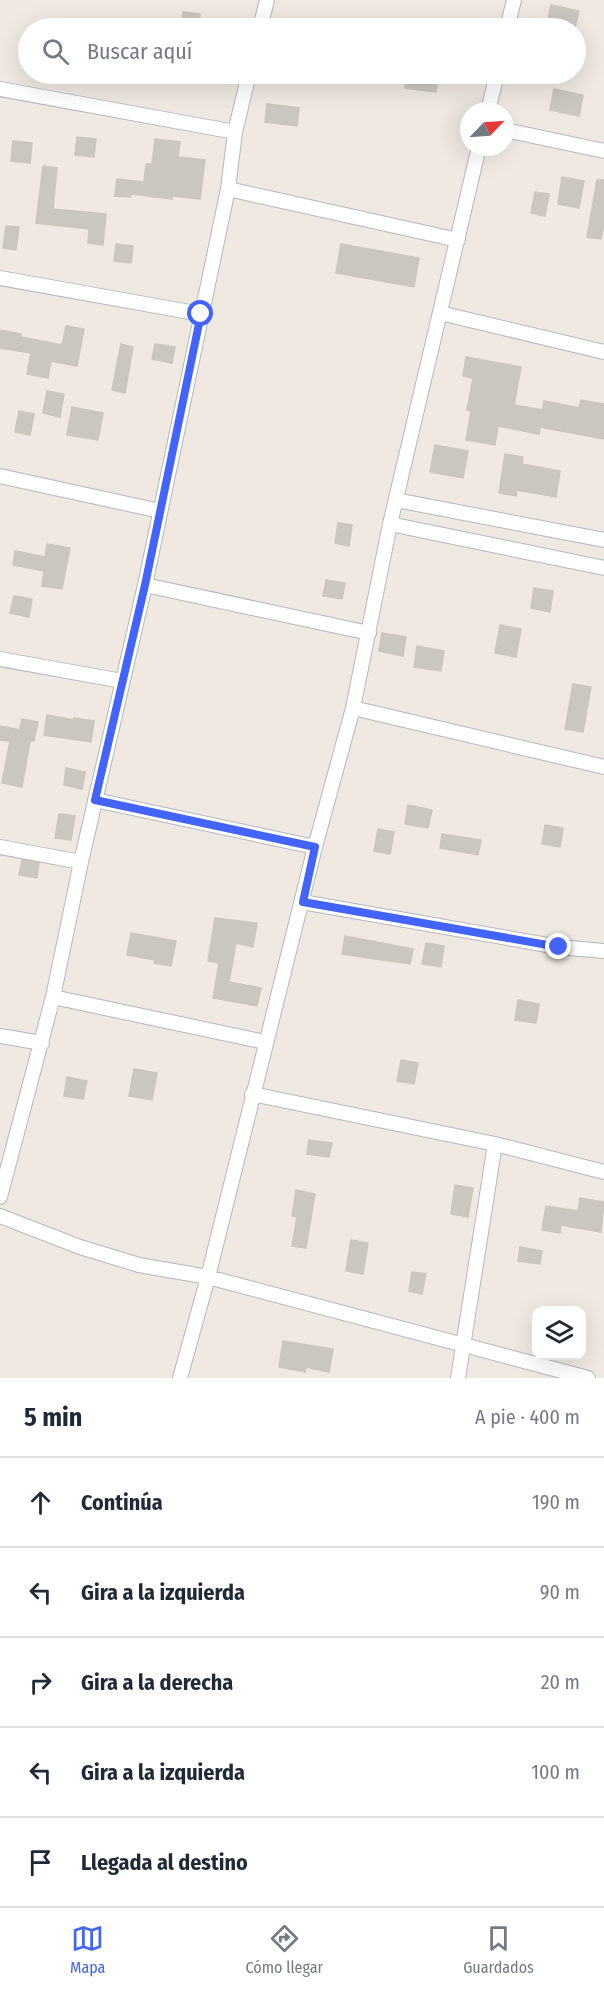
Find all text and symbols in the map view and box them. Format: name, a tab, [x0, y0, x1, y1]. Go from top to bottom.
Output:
search box	[18, 18, 586, 84]
icon: search	[39, 35, 72, 68]
text: Buscar aquí	[87, 38, 192, 65]
north arrow	[460, 102, 514, 156]
route start	[187, 300, 213, 326]
route end	[545, 933, 571, 959]
map controls	[532, 1306, 586, 1360]
button: layers	[532, 1306, 586, 1360]
text: 5 min	[24, 1402, 82, 1433]
text: A pie · 400 m	[475, 1405, 580, 1429]
icon: ahead	[24, 1486, 57, 1519]
text: Continúa	[81, 1489, 163, 1516]
text: 190 m	[532, 1490, 580, 1514]
icon: left	[24, 1576, 57, 1609]
text: Gira a la izquierda	[81, 1579, 245, 1606]
text: 90 m	[540, 1580, 580, 1604]
icon: right	[24, 1666, 57, 1699]
text: Gira a la derecha	[81, 1669, 233, 1696]
text: 20 m	[541, 1670, 580, 1694]
icon: left	[24, 1756, 57, 1789]
text: Gira a la izquierda	[81, 1759, 245, 1786]
text: 100 m	[531, 1760, 580, 1784]
icon: arrive	[24, 1846, 57, 1879]
text: Llegada al destino	[81, 1849, 248, 1876]
tab: Mapa	[70, 1922, 105, 1977]
tab: Cómo llegar	[246, 1922, 323, 1977]
tab: Guardados	[463, 1922, 534, 1977]

